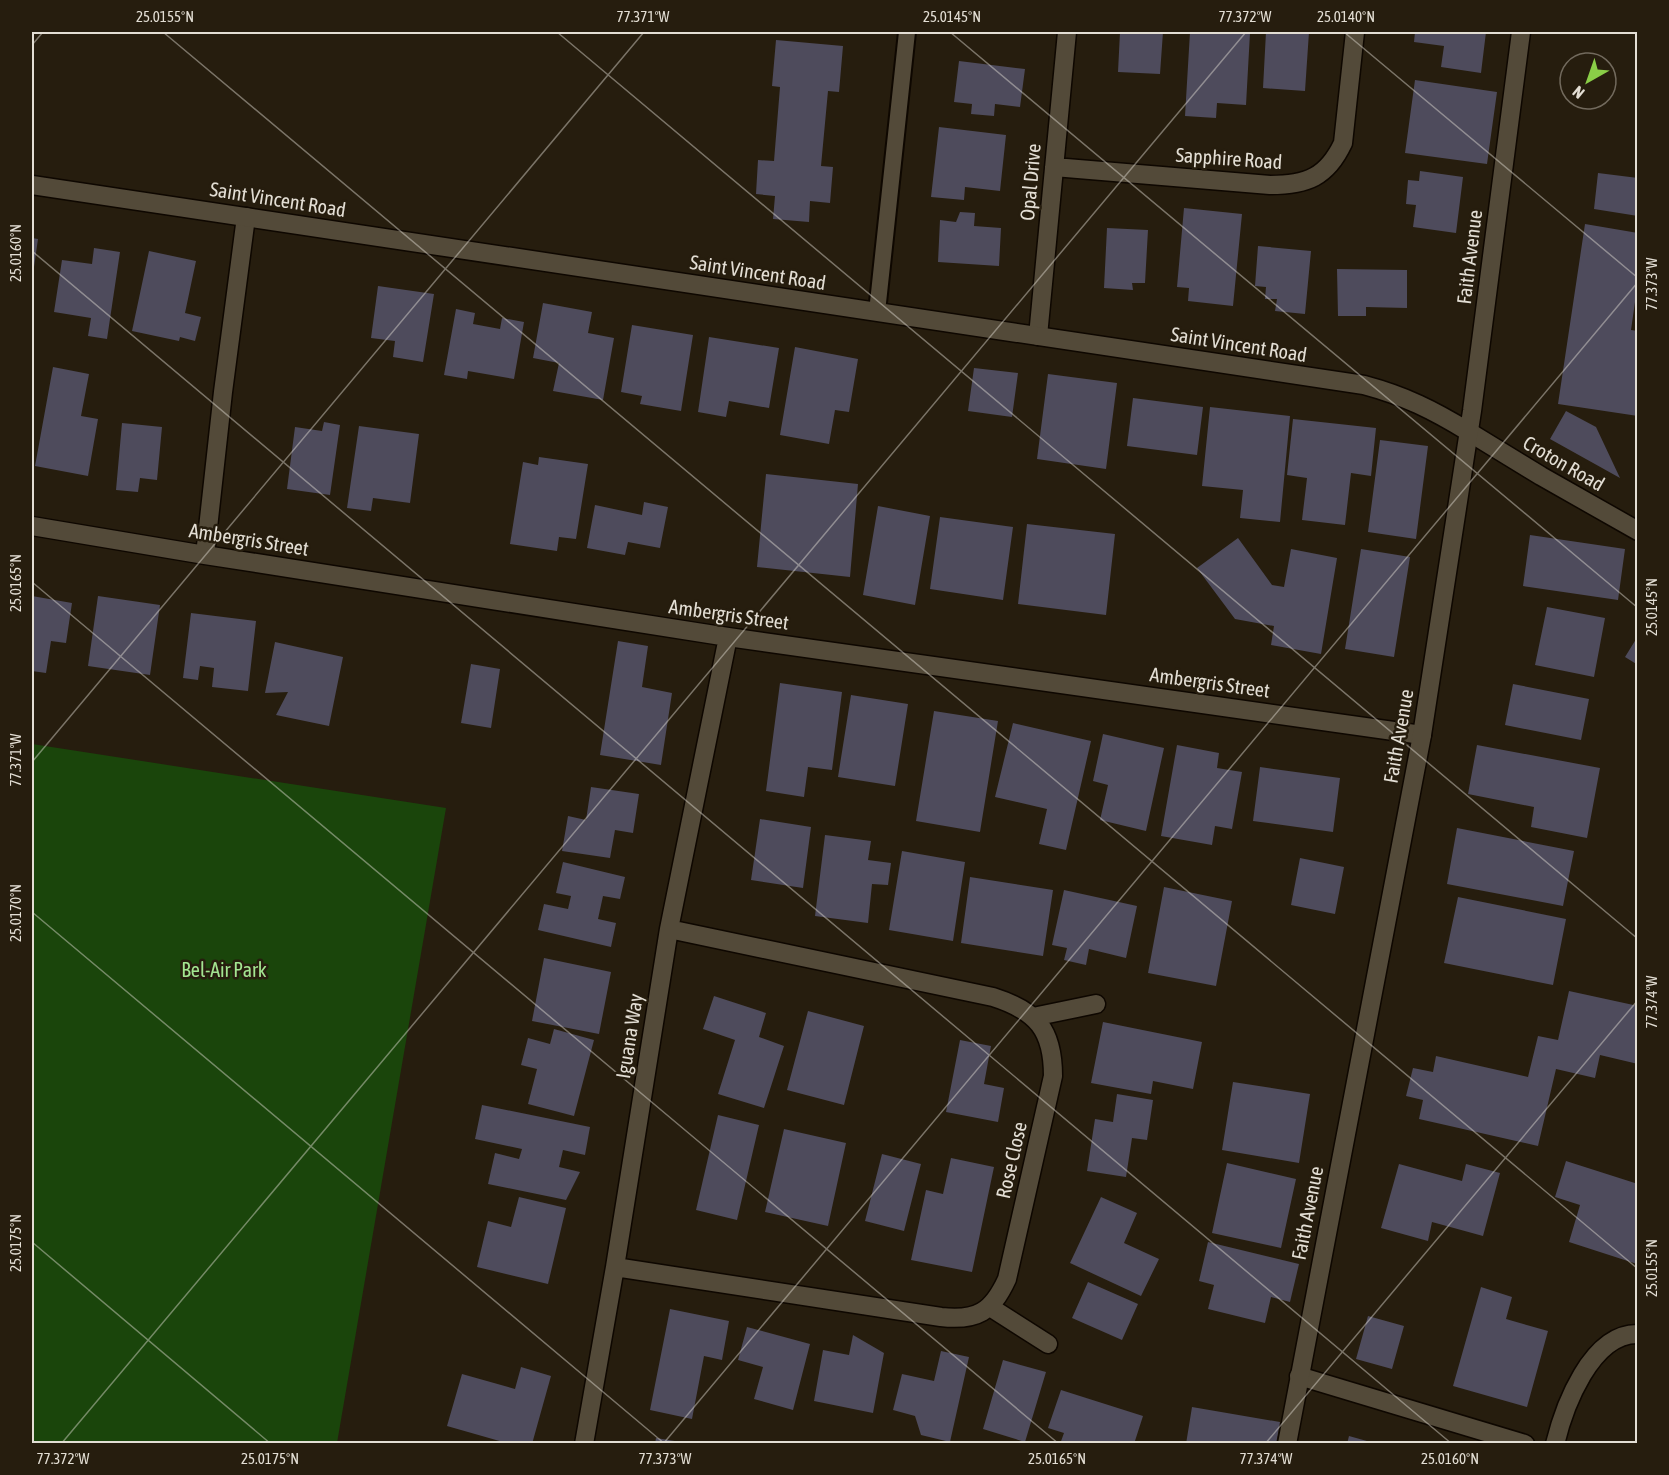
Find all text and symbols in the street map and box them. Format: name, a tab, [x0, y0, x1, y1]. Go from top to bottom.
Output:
text: 25.0155°N	[136, 8, 194, 25]
text: 77.371°W	[617, 8, 670, 25]
text: 25.0145°N	[923, 8, 981, 25]
text: 77.372°W	[1219, 8, 1272, 25]
text: 25.0140°N	[1317, 8, 1375, 25]
north arrow	[1558, 51, 1618, 111]
text: N	[1569, 83, 1588, 102]
street label: Opal Drive	[1015, 142, 1045, 222]
street label: Sapphire Road	[1175, 143, 1283, 173]
street label: Saint Vincent Road	[208, 177, 348, 221]
street label: Faith Avenue	[1452, 208, 1486, 306]
text: 25.0160°N	[7, 224, 24, 282]
street label: Saint Vincent Road	[688, 250, 828, 294]
text: 77.373°W	[1643, 257, 1660, 310]
street label: Saint Vincent Road	[1169, 322, 1309, 366]
street label: Croton Road	[1519, 431, 1609, 495]
street label: Ambergris Street	[188, 518, 311, 560]
text: 25.0165°N	[7, 554, 24, 612]
text: 25.0145°N	[1643, 578, 1660, 636]
street label: Ambergris Street	[668, 594, 791, 634]
street label: Ambergris Street	[1149, 662, 1272, 702]
street label: Faith Avenue	[1378, 687, 1418, 785]
text: 77.371°W	[7, 733, 24, 786]
text: 25.0170°N	[7, 884, 24, 942]
park label: Bel-Air Park	[181, 958, 267, 981]
text: 77.374°W	[1643, 975, 1660, 1028]
street label: Iguana Way	[611, 992, 647, 1080]
street label: Rose Close	[991, 1119, 1031, 1201]
street label: Faith Avenue	[1287, 1164, 1327, 1262]
text: 25.0175°N	[7, 1214, 24, 1272]
text: 25.0155°N	[1643, 1239, 1660, 1297]
text: 77.372°W	[37, 1450, 90, 1467]
text: 25.0175°N	[241, 1450, 299, 1467]
text: 77.373°W	[639, 1450, 692, 1467]
text: 25.0165°N	[1028, 1450, 1086, 1467]
text: 77.374°W	[1240, 1450, 1293, 1467]
text: 25.0160°N	[1421, 1450, 1479, 1467]

